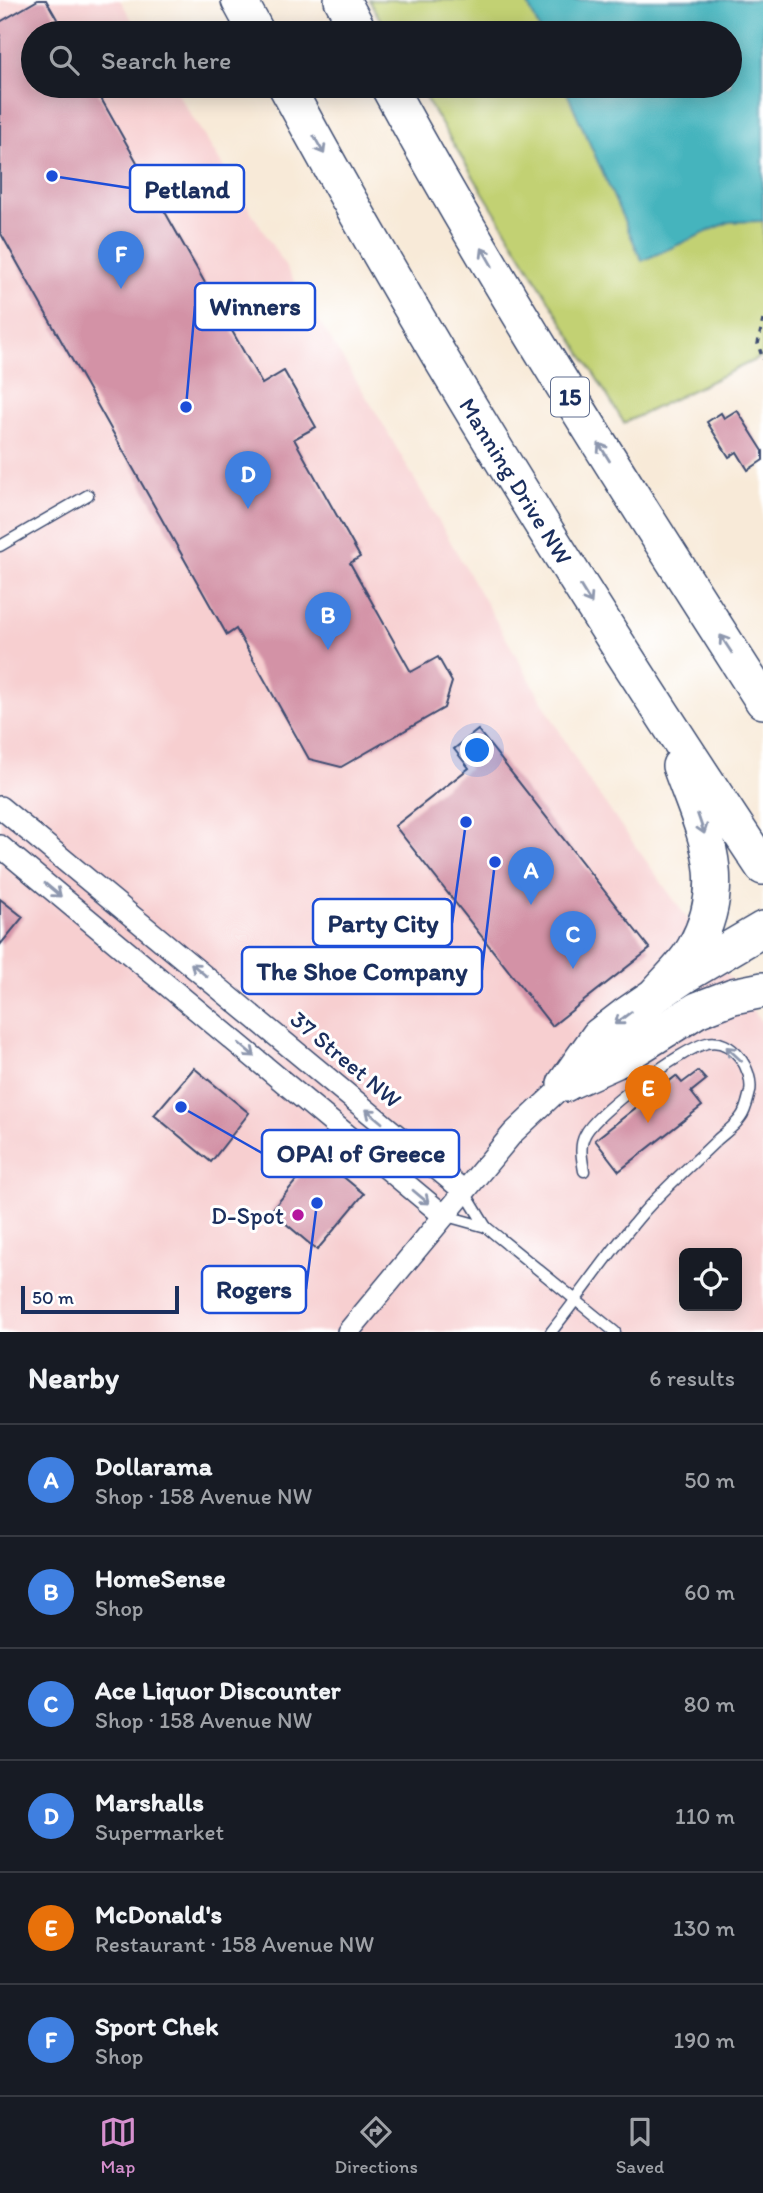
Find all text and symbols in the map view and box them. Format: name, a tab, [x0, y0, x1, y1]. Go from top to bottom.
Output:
search box	[21, 21, 742, 98]
icon: search	[45, 41, 83, 79]
text: Search here	[101, 44, 231, 76]
one-way arrow	[312, 135, 326, 155]
callout: Petland	[130, 165, 244, 212]
text: Petland	[144, 173, 230, 205]
pin: F	[98, 231, 144, 289]
one-way arrow	[480, 247, 494, 267]
callout: Winners	[195, 283, 315, 330]
text: Winners	[209, 290, 301, 322]
road number: 15	[551, 378, 589, 416]
street label: Manning Drive NW	[453, 392, 579, 570]
one-way arrow	[596, 443, 611, 462]
pin: D	[225, 451, 271, 509]
one-way arrow	[580, 585, 594, 605]
pin: B	[305, 592, 351, 650]
one-way arrow	[719, 634, 733, 654]
your location	[460, 733, 494, 767]
one-way arrow	[695, 813, 708, 835]
pin: A	[508, 847, 554, 905]
one-way arrow	[43, 882, 61, 897]
callout: Party City	[313, 899, 452, 946]
text: Party City	[327, 907, 439, 939]
pin: C	[550, 911, 596, 969]
callout: The Shoe Company	[242, 947, 482, 994]
text: The Shoe Company	[256, 955, 468, 987]
one-way arrow	[190, 962, 208, 978]
street label: 37 Street NW	[285, 1004, 407, 1114]
one-way arrow	[614, 1010, 632, 1025]
one-way arrow	[237, 1043, 255, 1058]
one-way arrow	[725, 1046, 743, 1062]
pin: E	[625, 1065, 671, 1123]
one-way arrow	[365, 1108, 383, 1123]
callout: OPA! of Greece	[262, 1130, 459, 1177]
text: OPA! of Greece	[277, 1137, 445, 1169]
one-way arrow	[412, 1188, 430, 1204]
place label: D-Spot	[211, 1201, 284, 1230]
marker: D-Spot	[290, 1207, 306, 1223]
map controls	[679, 1248, 742, 1311]
button: locate	[679, 1248, 742, 1311]
callout: Rogers	[202, 1266, 306, 1313]
text: Rogers	[216, 1273, 292, 1305]
scale bar	[21, 1283, 178, 1315]
text: 50 m	[32, 1286, 74, 1309]
text: Nearby	[28, 1359, 119, 1396]
text: 6 results	[649, 1364, 735, 1392]
text: Dollarama	[95, 1450, 212, 1482]
text: A	[44, 1466, 58, 1494]
text: 50 m	[684, 1466, 735, 1494]
text: Shop · 158 Avenue NW	[95, 1482, 312, 1510]
text: HomeSense	[95, 1562, 226, 1594]
text: B	[44, 1578, 58, 1606]
text: 60 m	[684, 1578, 735, 1606]
text: Shop	[95, 1594, 143, 1622]
text: Ace Liquor Discounter	[95, 1674, 341, 1706]
text: C	[44, 1690, 58, 1718]
text: 80 m	[684, 1690, 735, 1718]
text: Shop · 158 Avenue NW	[95, 1706, 312, 1734]
text: Marshalls	[95, 1786, 204, 1818]
text: D	[43, 1802, 59, 1830]
text: 110 m	[675, 1802, 735, 1830]
text: Supermarket	[95, 1818, 224, 1846]
text: McDonald's	[95, 1898, 222, 1930]
text: E	[45, 1914, 57, 1942]
text: 130 m	[673, 1914, 735, 1942]
text: Restaurant · 158 Avenue NW	[95, 1930, 374, 1958]
text: Sport Chek	[95, 2010, 218, 2042]
text: F	[45, 2026, 57, 2054]
text: 190 m	[674, 2026, 735, 2054]
text: Shop	[95, 2042, 143, 2070]
tab: Map	[99, 2113, 137, 2178]
tab: Directions	[334, 2113, 418, 2178]
tab: Saved	[616, 2113, 664, 2178]

